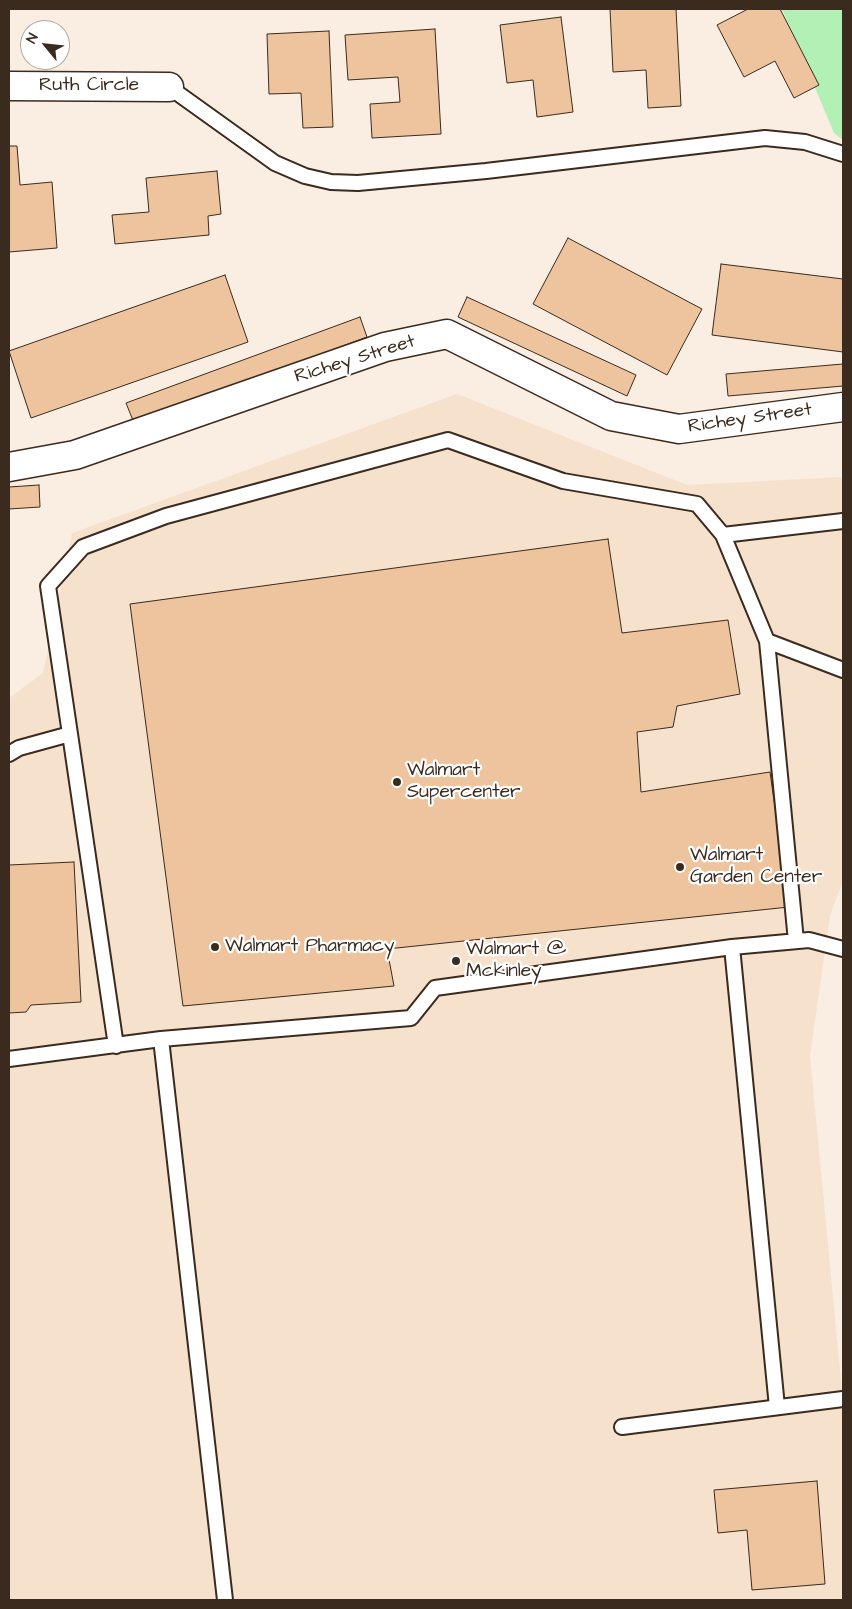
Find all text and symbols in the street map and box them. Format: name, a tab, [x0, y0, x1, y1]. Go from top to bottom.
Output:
north arrow	[20, 20, 70, 70]
text: N	[22, 30, 44, 47]
street label: Ruth Circle	[39, 75, 139, 97]
street label: Richey Street	[292, 331, 418, 389]
street label: Richey Street	[687, 399, 813, 439]
place label: Walmart Supercenter	[407, 760, 520, 804]
marker: Walmart Supercenter	[391, 776, 403, 788]
place label: Walmart Garden Center	[690, 845, 822, 889]
marker: Walmart Garden Center	[674, 861, 686, 873]
place label: Walmart Pharmacy	[225, 936, 394, 958]
place label: Walmart @ Mckinley	[466, 939, 567, 983]
marker: Walmart Pharmacy	[209, 941, 221, 953]
marker: Walmart @ Mckinley	[450, 955, 462, 967]

